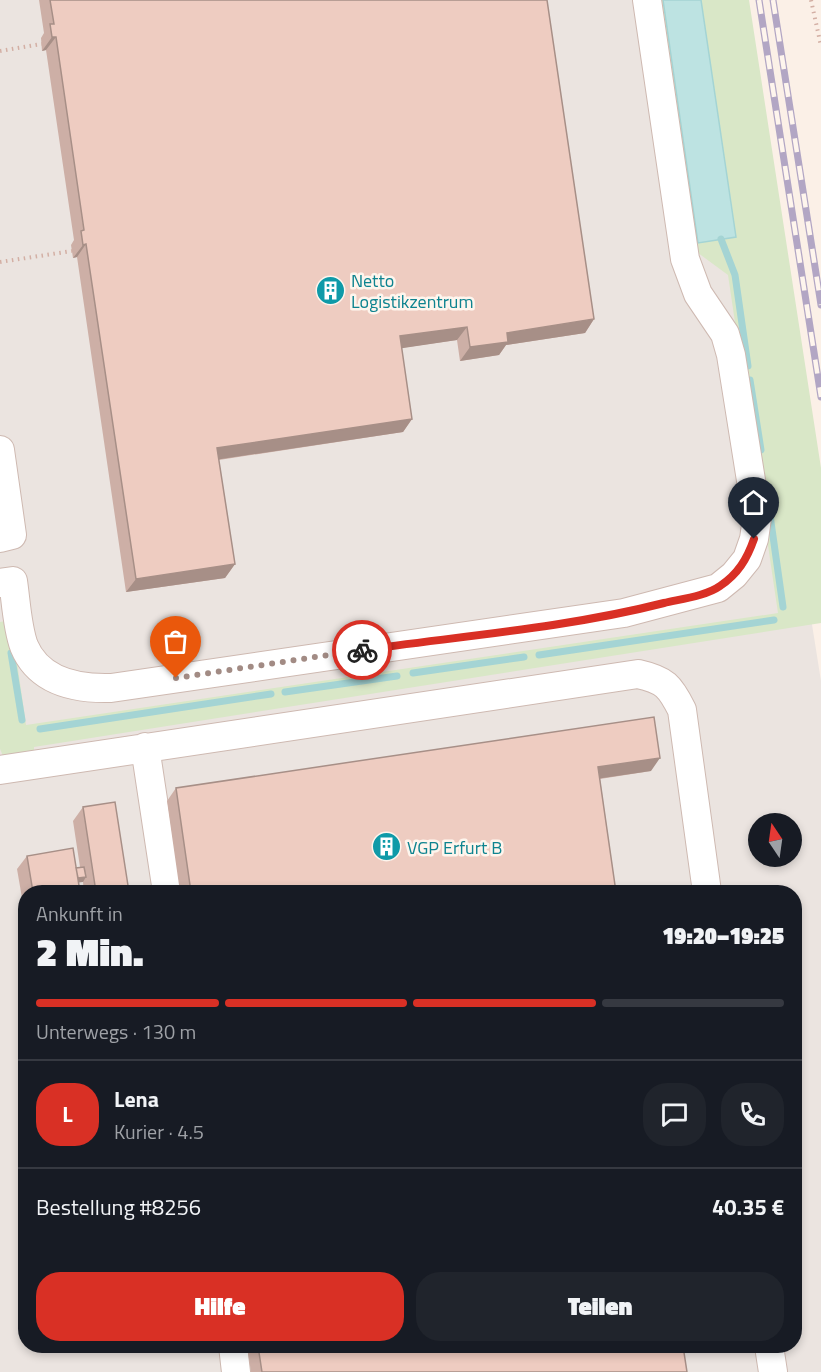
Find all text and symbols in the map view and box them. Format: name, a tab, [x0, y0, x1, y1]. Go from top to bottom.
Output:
place label: Netto Logistikzentrum	[351, 267, 473, 315]
building icon: Netto Logistikzentrum	[314, 274, 346, 306]
pin	[728, 477, 779, 539]
icon: home	[737, 486, 770, 519]
pin	[150, 616, 201, 678]
courier	[332, 620, 392, 680]
icon: bag	[159, 625, 192, 658]
icon: bike	[346, 634, 379, 667]
north arrow	[748, 813, 802, 867]
map controls	[748, 813, 802, 867]
building icon: VGP Erfurt B	[370, 831, 402, 863]
place label: VGP Erfurt B	[407, 834, 502, 861]
text: Ankunft in	[36, 898, 123, 929]
text: 19:20–19:25	[662, 919, 784, 953]
text: 2 Min.	[36, 922, 144, 981]
text: Unterwegs · 130 m	[36, 1016, 196, 1047]
text: Lena	[114, 1082, 159, 1116]
button: chat	[643, 1083, 706, 1146]
button: phone	[721, 1083, 784, 1146]
text: L	[62, 1097, 73, 1131]
text: Kurier · 4.5	[114, 1116, 204, 1147]
text: Bestellung #8256	[36, 1190, 201, 1224]
text: 40.35 €	[712, 1190, 784, 1224]
button: Hilfe	[36, 1272, 404, 1341]
button: Teilen	[416, 1272, 784, 1341]

